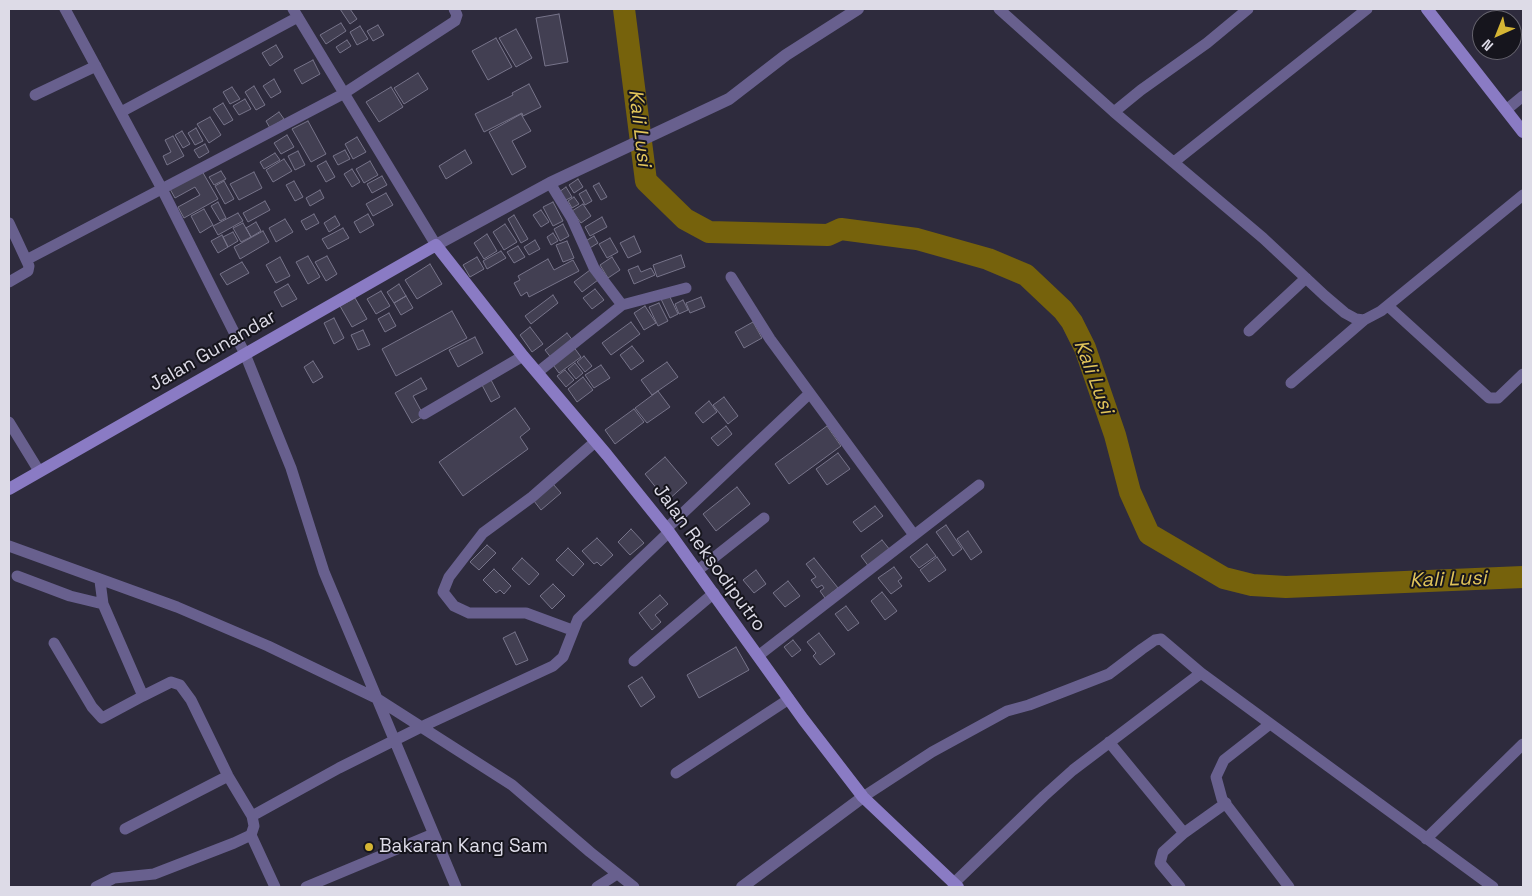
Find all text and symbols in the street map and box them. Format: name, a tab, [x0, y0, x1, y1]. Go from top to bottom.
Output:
north arrow	[1472, 10, 1522, 60]
text: N	[1478, 35, 1497, 55]
water label: Kali Lusi	[622, 88, 656, 168]
street label: Jalan Gunandar	[146, 305, 280, 397]
water label: Kali Lusi	[1068, 337, 1118, 417]
street label: Jalan Reksodiputro	[648, 480, 770, 636]
water label: Kali Lusi	[1409, 567, 1487, 593]
place label: Bakaran Kang Sam	[379, 836, 548, 858]
marker: Bakaran Kang Sam	[363, 841, 375, 853]

